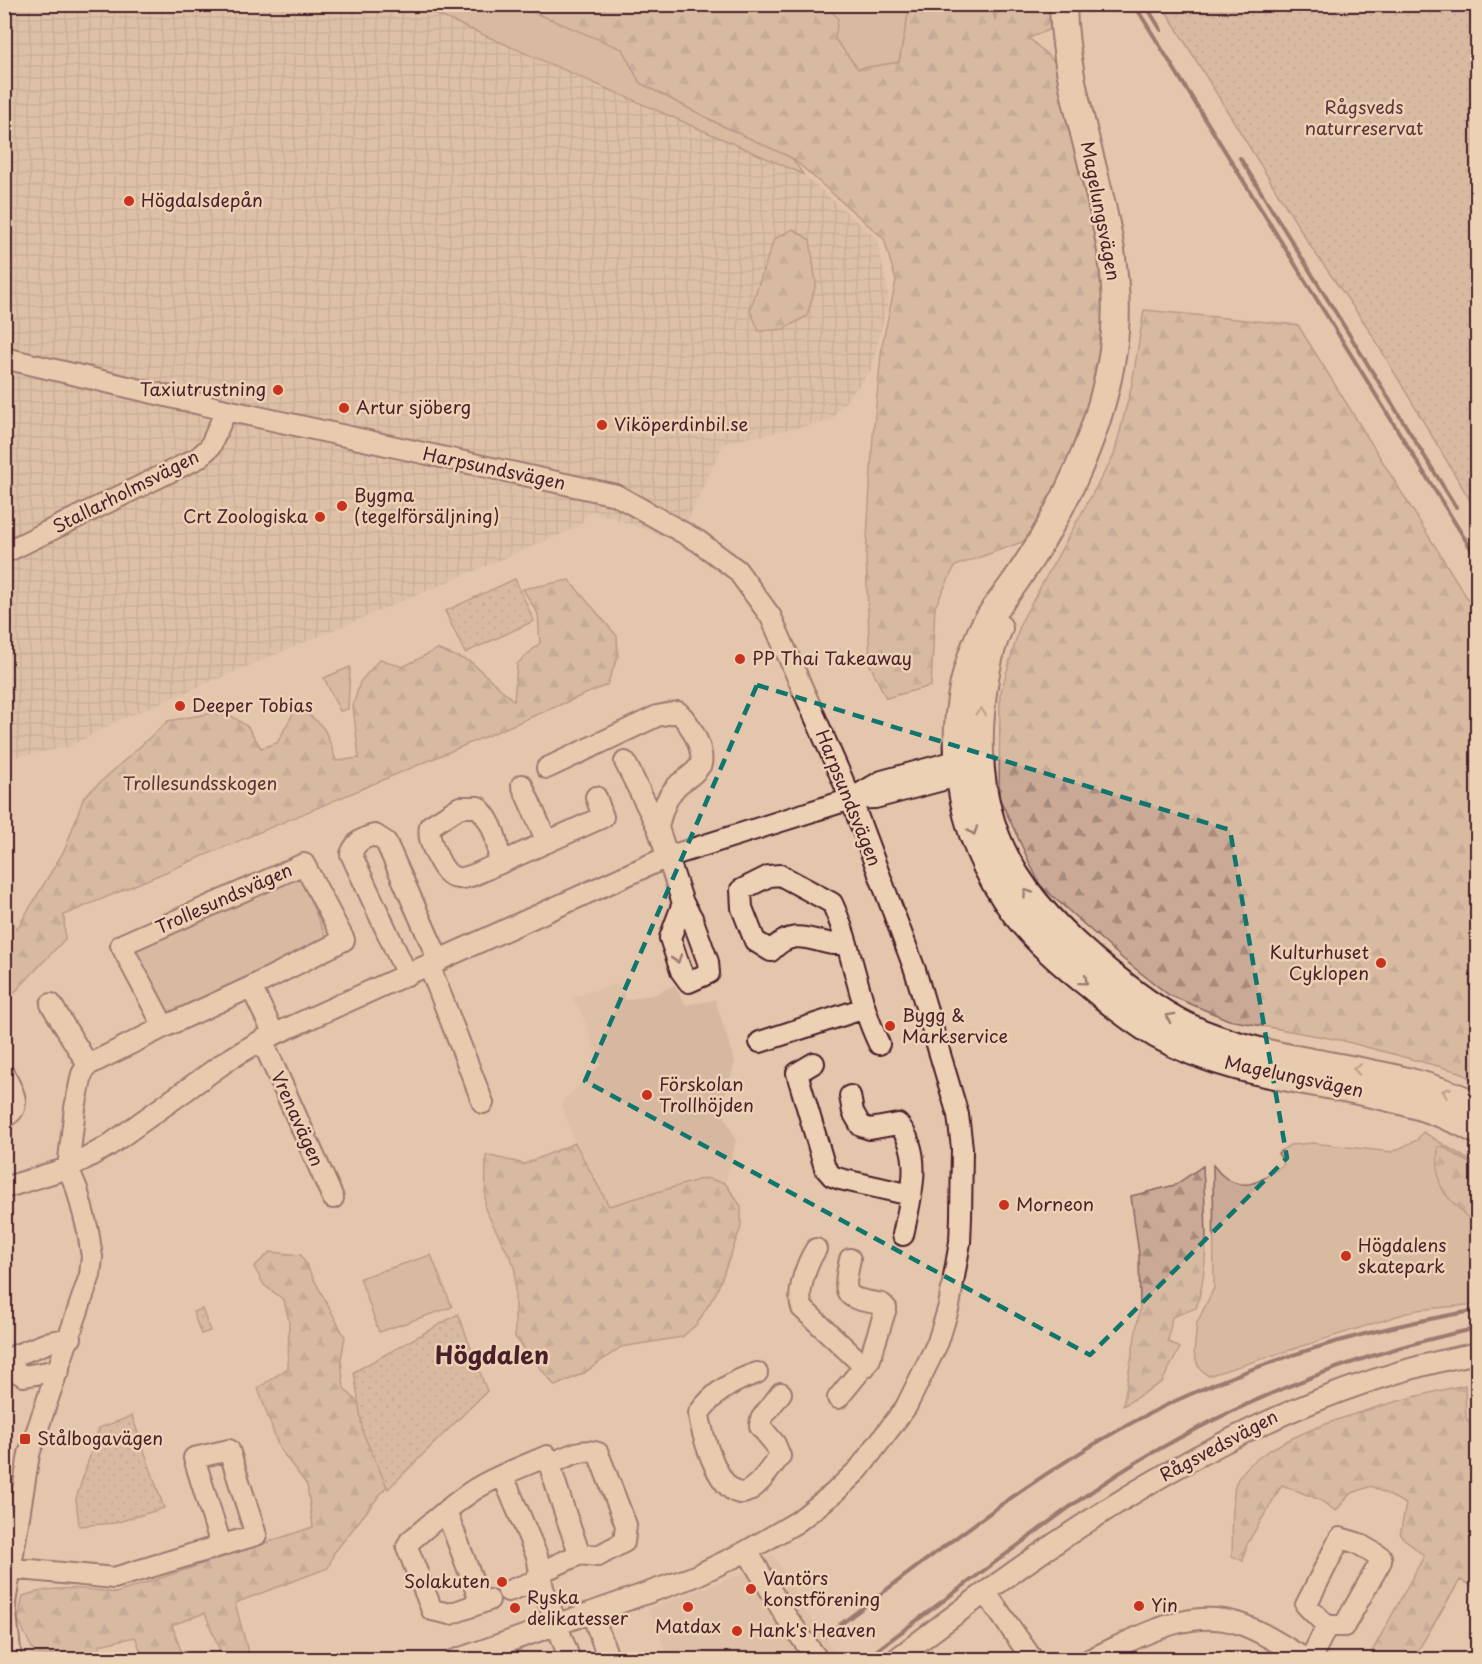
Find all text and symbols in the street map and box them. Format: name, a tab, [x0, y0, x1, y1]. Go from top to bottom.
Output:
park label: Rågsveds naturreservat	[1305, 93, 1423, 141]
street label: Magelungsvägen	[1075, 139, 1128, 283]
place label: Högdalsdepån	[141, 186, 263, 213]
marker: Högdalsdepån	[122, 194, 136, 208]
place label: Taxiutrustning	[140, 375, 266, 402]
marker: Taxiutrustning	[271, 383, 285, 397]
place label: Artur sjöberg	[356, 393, 471, 420]
marker: Artur sjöberg	[337, 401, 351, 415]
place label: Viköperdinbil.se	[614, 410, 749, 437]
marker: Viköperdinbil.se	[595, 418, 609, 432]
street label: Harpsundsvägen	[420, 439, 568, 496]
street label: Stallarholmsvägen	[48, 442, 203, 539]
place label: Bygma (tegelförsäljning)	[354, 481, 500, 529]
marker: Bygma (tegelförsäljning)	[335, 499, 349, 513]
place label: Crt Zoologiska	[183, 502, 309, 529]
marker: Crt Zoologiska	[313, 510, 327, 524]
place label: PP Thai Takeaway	[752, 644, 912, 671]
marker: PP Thai Takeaway	[733, 652, 747, 666]
place label: Deeper Tobias	[192, 691, 313, 718]
marker: Deeper Tobias	[173, 699, 187, 713]
one-way arrow	[974, 708, 987, 717]
street label: Harpsundsvägen	[810, 725, 889, 870]
park label: Trollesundsskogen	[123, 769, 277, 796]
one-way arrow	[965, 825, 978, 836]
street label: Trollesundsvägen	[151, 855, 296, 940]
one-way arrow	[1023, 888, 1034, 899]
place label: Kulturhuset Cyklopen	[1269, 938, 1369, 986]
one-way arrow	[669, 953, 682, 963]
marker: Kulturhuset Cyklopen	[1374, 956, 1388, 970]
one-way arrow	[1077, 974, 1088, 985]
place label: Bygg & Markservice	[902, 1001, 1008, 1049]
one-way arrow	[1166, 1013, 1176, 1024]
marker: Bygg & Markservice	[883, 1019, 897, 1033]
street label: Magelungsvägen	[1222, 1048, 1366, 1103]
one-way arrow	[1352, 1063, 1362, 1076]
street label: Vrenavägen	[265, 1066, 331, 1170]
place label: Förskolan Trollhöjden	[659, 1070, 754, 1118]
marker: Förskolan Trollhöjden	[640, 1088, 654, 1102]
one-way arrow	[1442, 1088, 1453, 1100]
place label: Morneon	[1016, 1190, 1094, 1217]
marker: Morneon	[997, 1198, 1011, 1212]
place label: Högdalens skatepark	[1358, 1231, 1446, 1279]
marker: Högdalens skatepark	[1339, 1249, 1353, 1263]
district label: Högdalen	[435, 1336, 549, 1372]
street label: Rågsvedsvägen	[1154, 1402, 1282, 1487]
place label: Stålbogavägen	[37, 1424, 163, 1451]
marker: Stålbogavägen	[18, 1432, 32, 1446]
place label: Vantörs konstförening	[763, 1564, 880, 1612]
place label: Solakuten	[404, 1567, 490, 1594]
marker: Solakuten	[495, 1575, 509, 1589]
marker: Vantörs konstförening	[744, 1582, 758, 1596]
place label: Ryska delikatesser	[527, 1583, 629, 1631]
place label: Yin	[1151, 1591, 1178, 1618]
marker: Yin	[1132, 1599, 1146, 1613]
marker: Matdax	[681, 1600, 695, 1614]
marker: Ryska delikatesser	[508, 1601, 522, 1615]
place label: Matdax	[655, 1612, 721, 1639]
place label: Hank's Heaven	[749, 1616, 876, 1643]
marker: Hank's Heaven	[730, 1624, 744, 1638]

